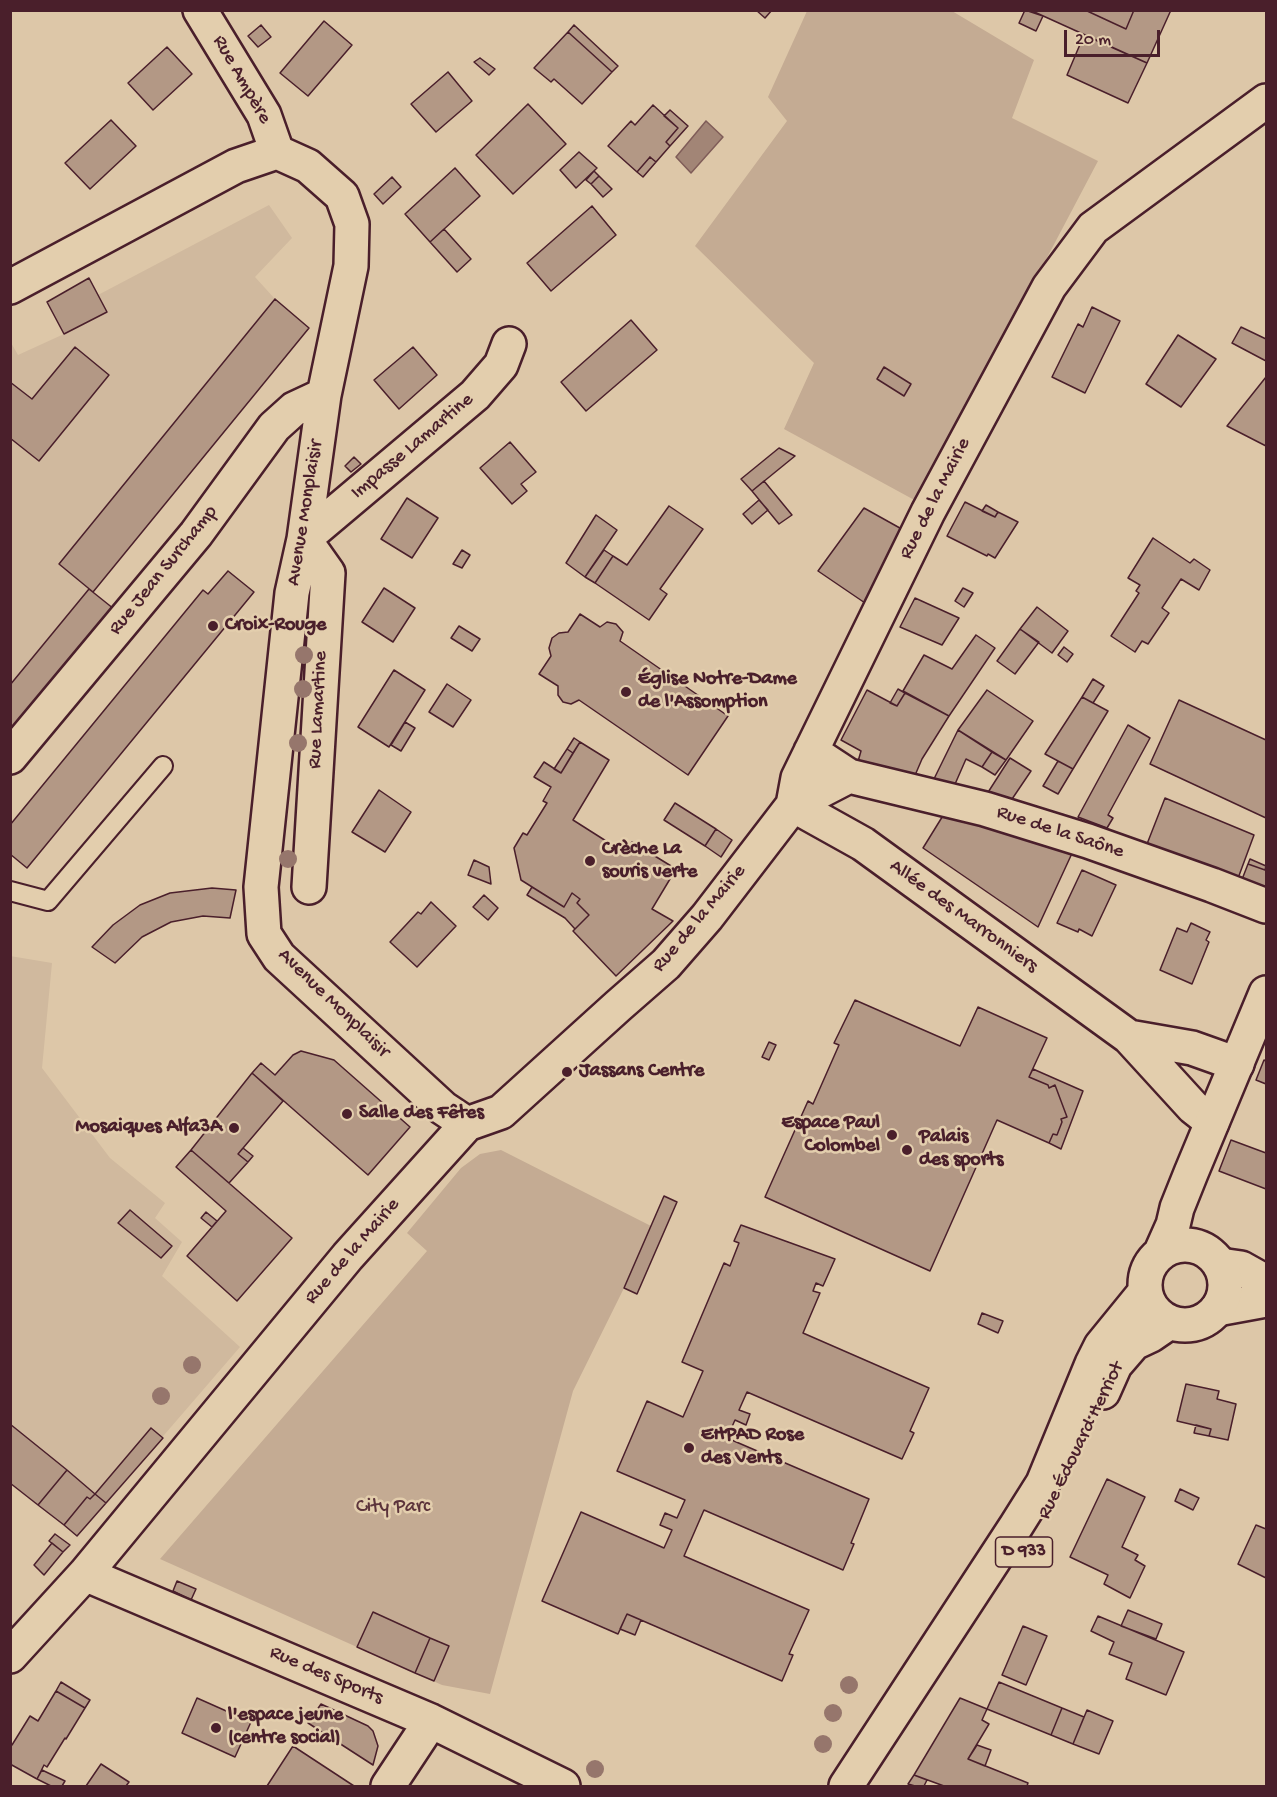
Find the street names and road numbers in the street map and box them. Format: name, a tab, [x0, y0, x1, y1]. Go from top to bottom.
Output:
street label: Rue Ampère	[206, 31, 276, 129]
street label: Impasse Lamartine	[347, 389, 479, 505]
street label: Rue de la Mairie	[895, 434, 977, 564]
street label: Avenue Monplaisir	[283, 438, 329, 588]
street label: Rue Jean Surchamp	[104, 501, 224, 641]
street label: Rue Lamartine	[304, 650, 334, 770]
street label: Rue de la Saône	[993, 801, 1127, 865]
street label: Allée des Marronniers	[884, 855, 1042, 979]
street label: Rue de la Mairie	[648, 860, 752, 978]
street label: Avenue Monplaisir	[272, 944, 394, 1064]
street label: Rue de la Mairie	[300, 1194, 406, 1310]
street label: Rue Édouard Herriot	[1033, 1358, 1131, 1524]
road number: D 933	[996, 1537, 1052, 1567]
street label: Rue des Sports	[266, 1641, 386, 1711]

